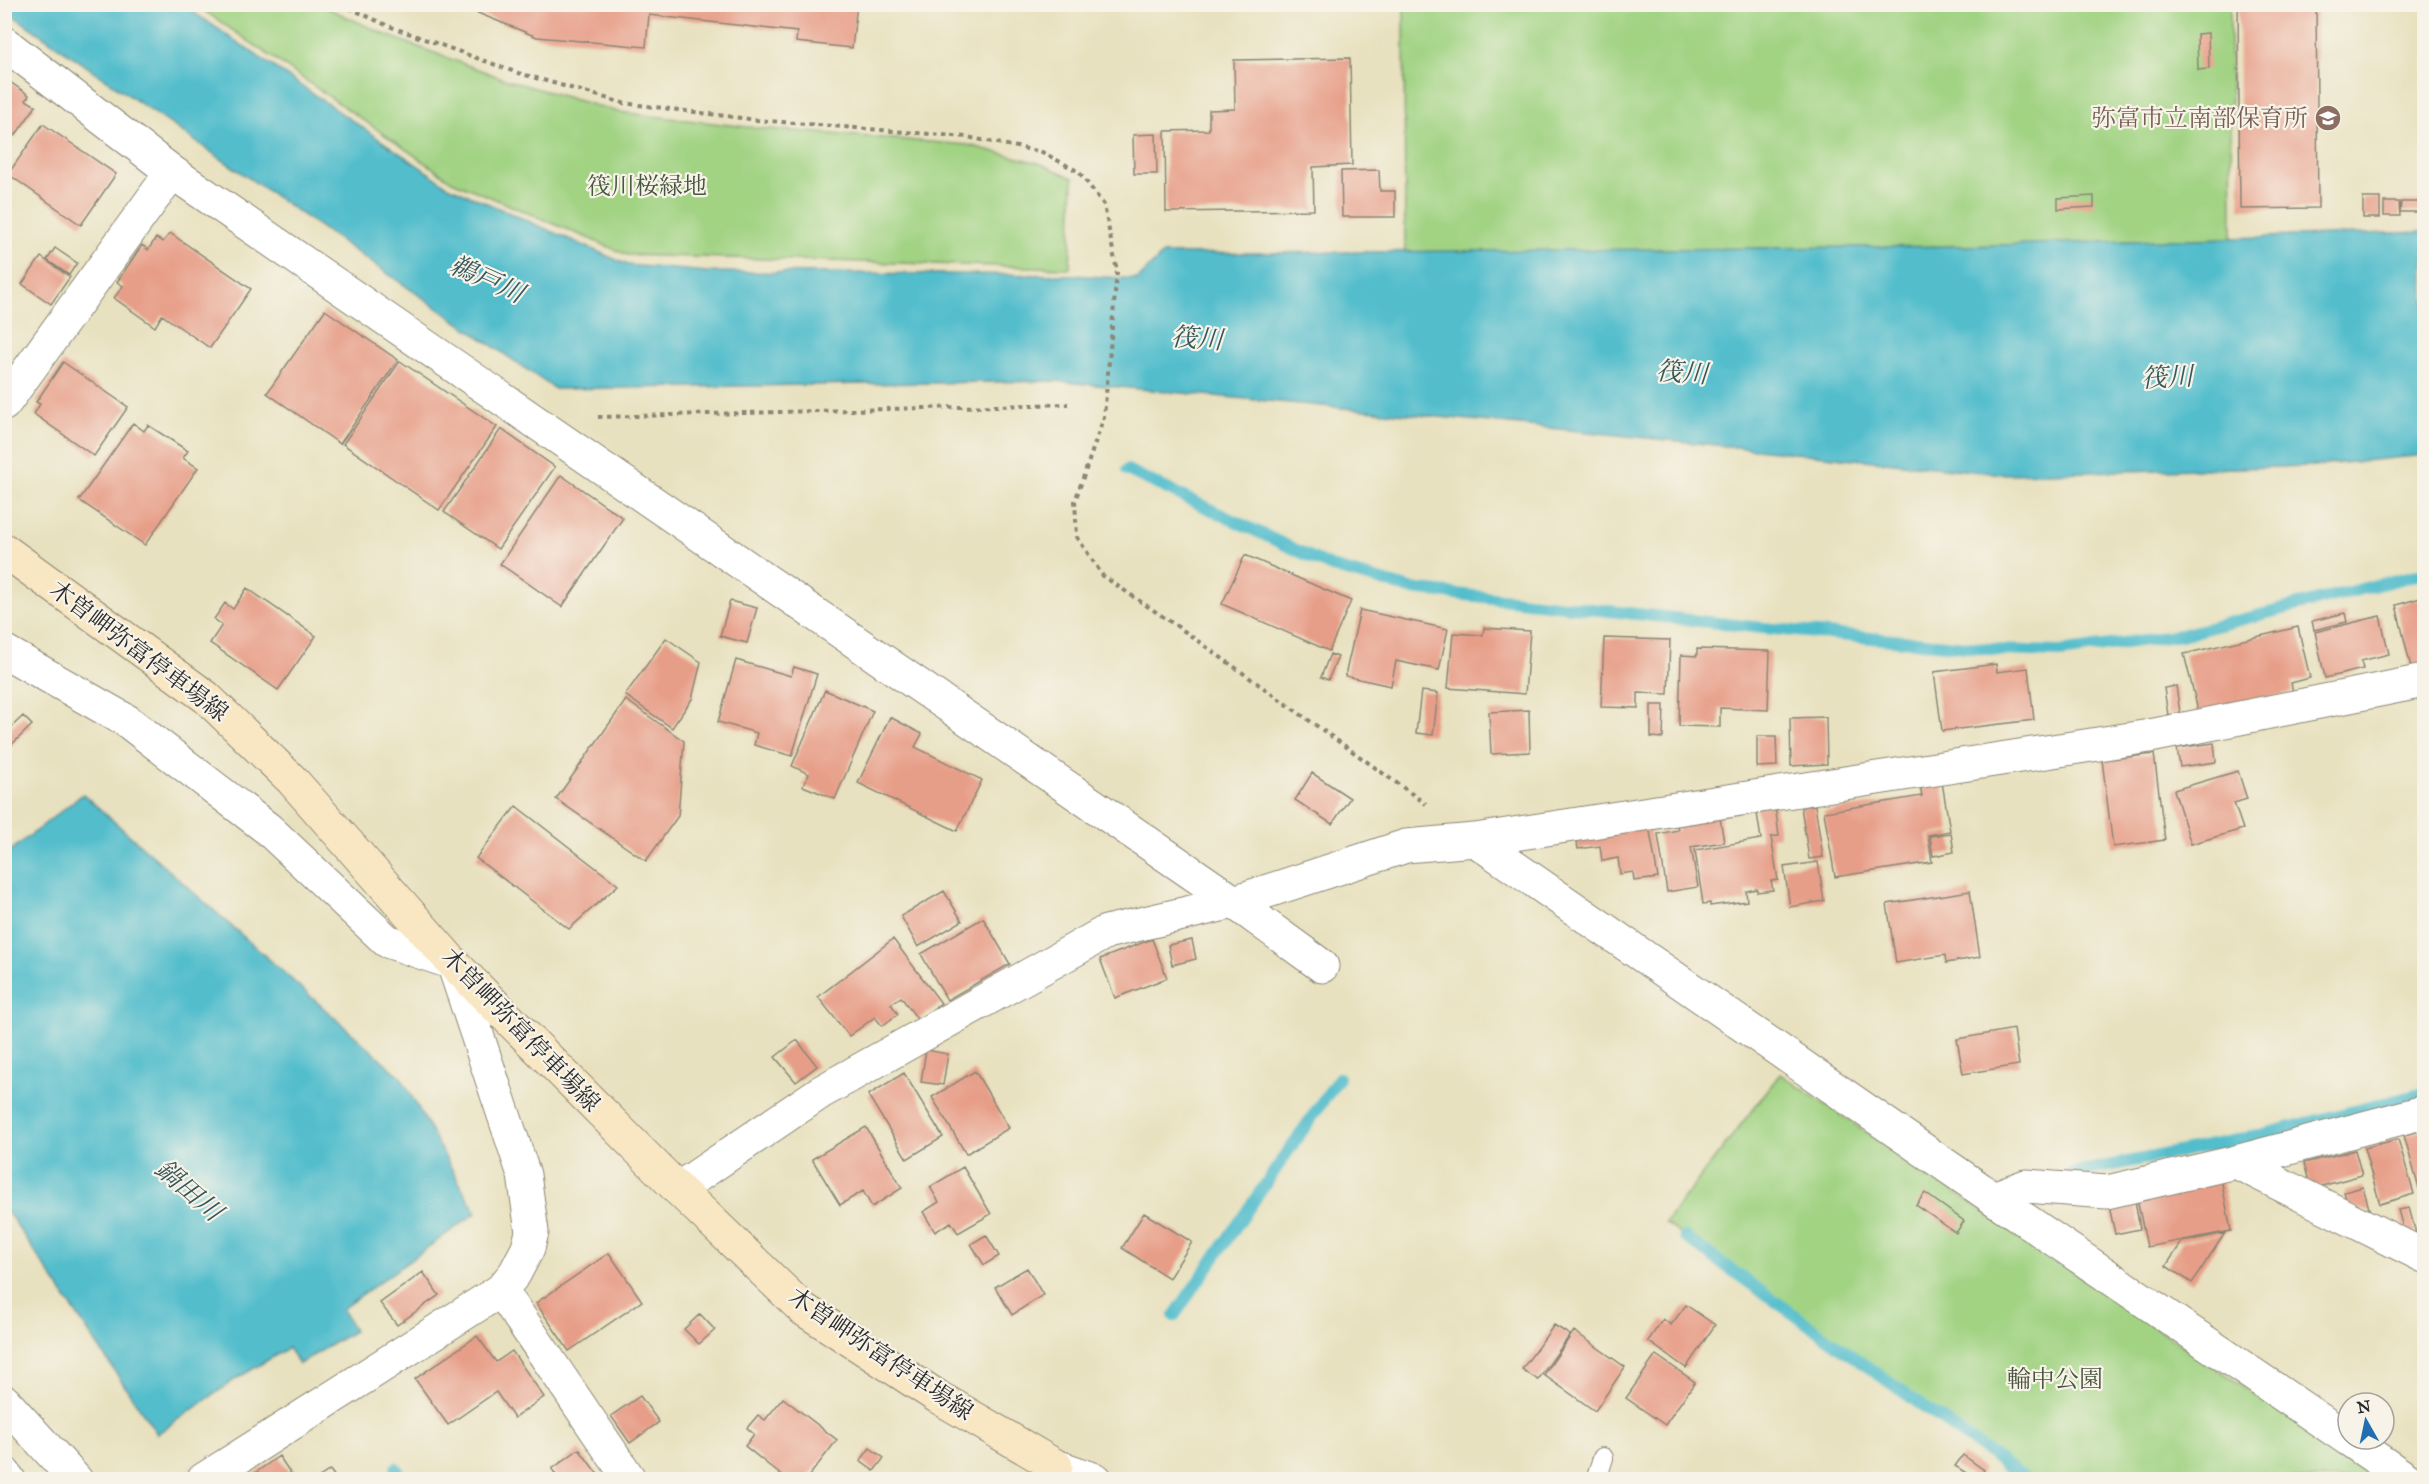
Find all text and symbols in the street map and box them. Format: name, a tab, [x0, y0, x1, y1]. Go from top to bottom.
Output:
place label: 弥富市立南部保育所	[2092, 103, 2308, 133]
school or university icon: 弥富市立南部保育所	[2313, 103, 2343, 133]
park label: 筏川桜緑地	[587, 171, 707, 201]
water label: 鵜戸川	[445, 249, 532, 311]
water label: 筏川	[1170, 320, 1227, 356]
water label: 筏川	[1655, 354, 1712, 390]
water label: 筏川	[2140, 360, 2197, 394]
street label: 木曽岬弥富停車場線	[44, 574, 234, 728]
street label: 木曽岬弥富停車場線	[435, 942, 607, 1118]
water label: 鍋田川	[149, 1152, 231, 1230]
street label: 木曽岬弥富停車場線	[783, 1281, 979, 1427]
park label: 輪中公園	[2007, 1364, 2103, 1394]
north arrow	[2336, 1391, 2396, 1451]
text: N	[2356, 1396, 2372, 1417]

